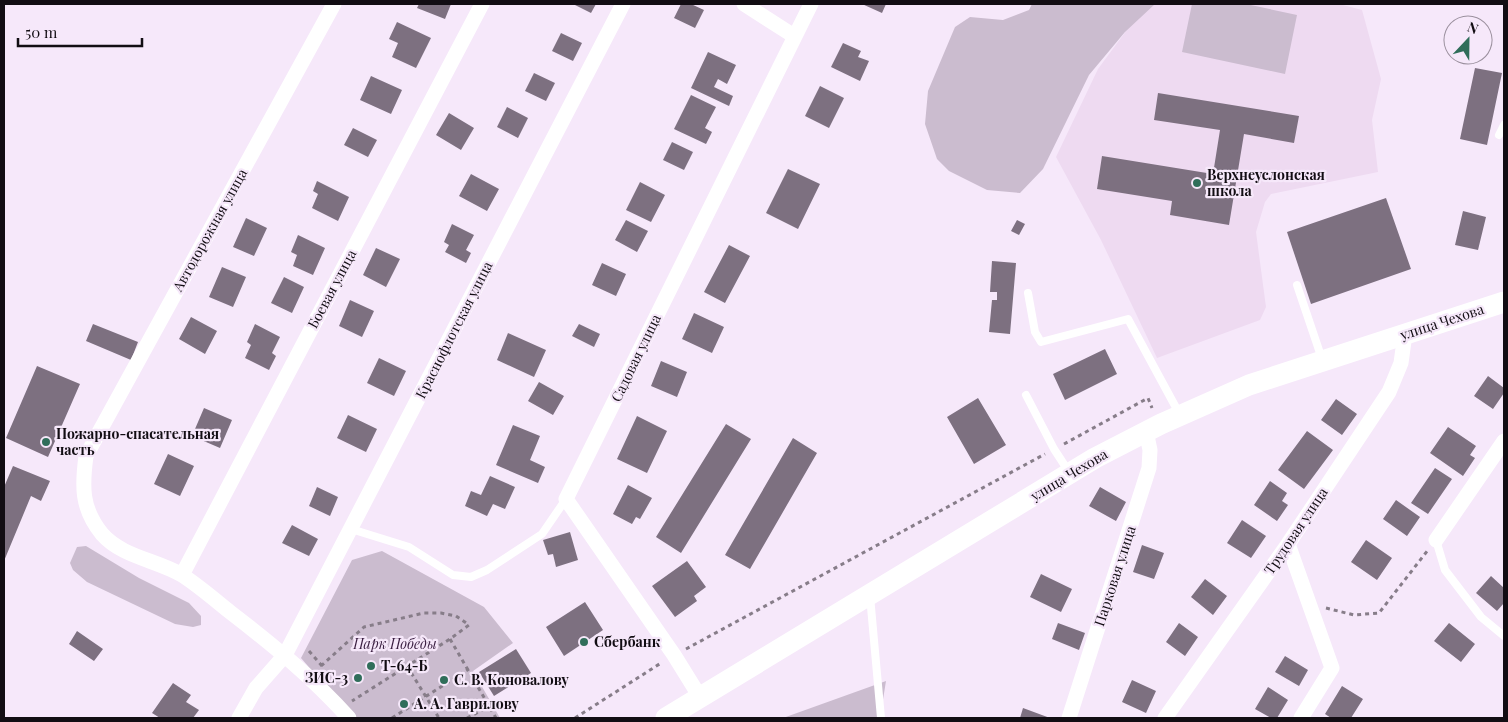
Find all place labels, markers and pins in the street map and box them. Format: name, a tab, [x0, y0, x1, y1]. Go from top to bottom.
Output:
place label: Верхнеуслонская школа	[1207, 165, 1325, 200]
marker: Верхнеуслонская школа	[1191, 177, 1203, 189]
place label: Пожарно-спасательная часть	[56, 424, 219, 459]
marker: Пожарно-спасательная часть	[40, 436, 52, 448]
place label: Сбербанк	[594, 632, 661, 651]
marker: Сбербанк	[578, 636, 590, 648]
place label: Т-64-Б	[381, 656, 428, 675]
marker: Т-64-Б	[365, 660, 377, 672]
place label: ЗИС-3	[305, 668, 348, 687]
place label: С. В. Коновалову	[454, 670, 570, 689]
marker: ЗИС-3	[352, 672, 364, 684]
marker: С. В. Коновалову	[438, 674, 450, 686]
place label: А. А. Гаврилову	[413, 694, 520, 713]
marker: А. А. Гаврилову	[398, 698, 410, 710]

